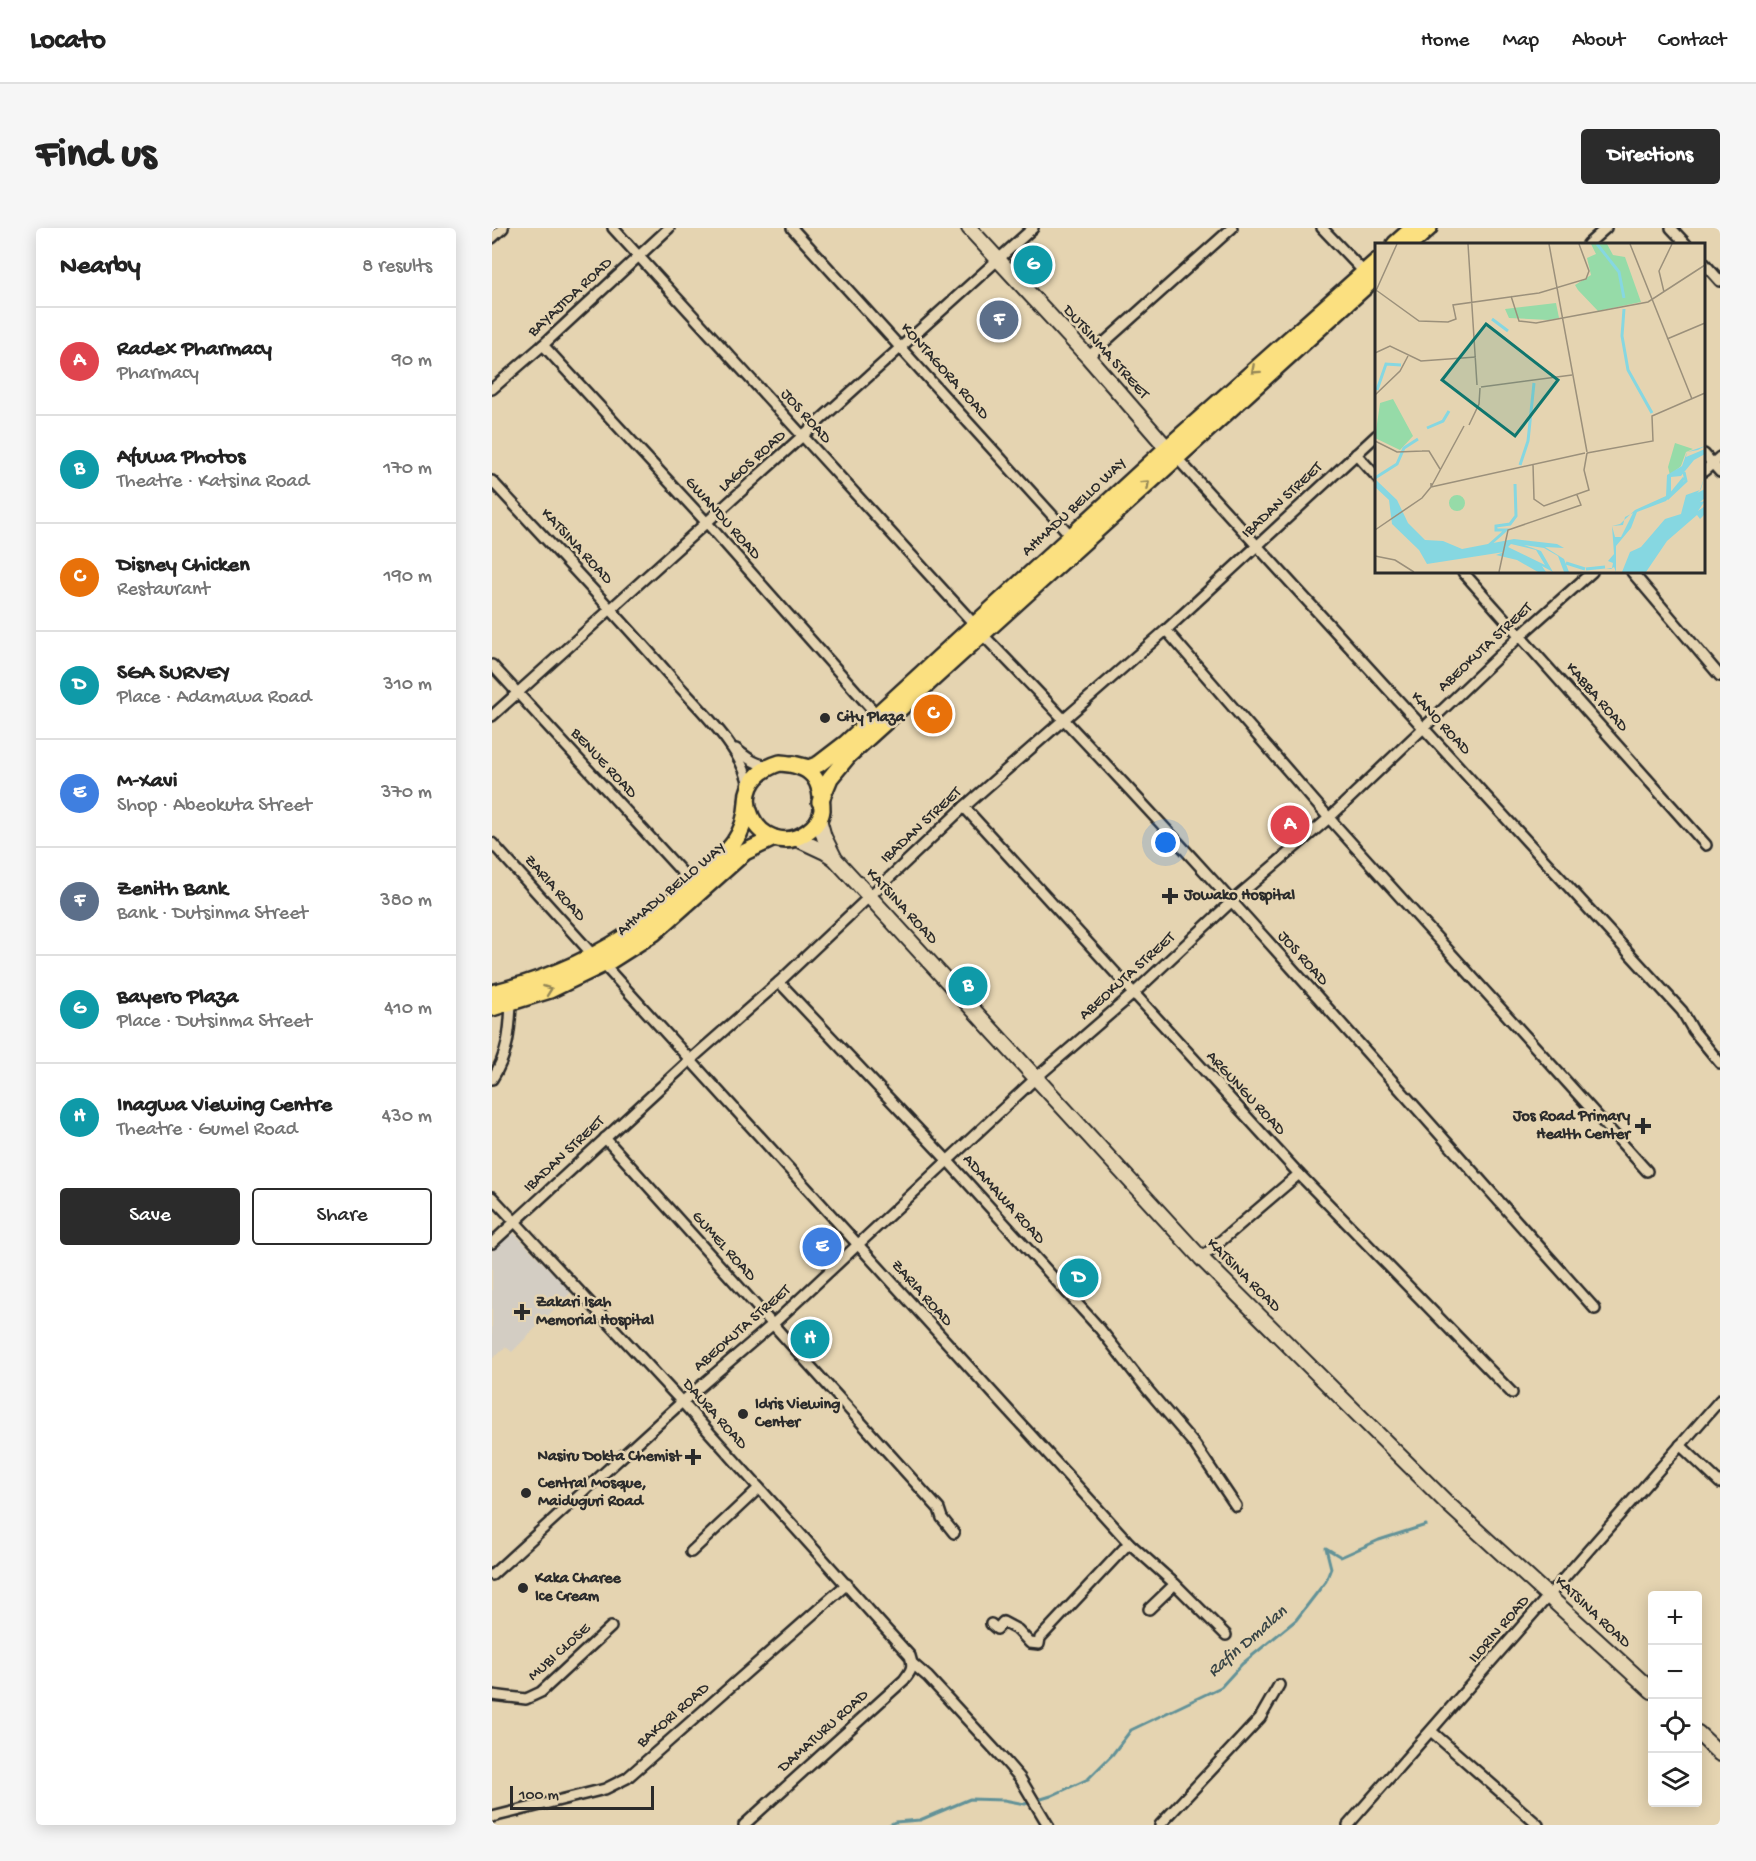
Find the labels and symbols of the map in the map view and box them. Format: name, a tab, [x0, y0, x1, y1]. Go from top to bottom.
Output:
pin: G	[1014, 243, 1052, 288]
inset map	[1375, 243, 1705, 573]
street label: BAYAJIDA ROAD	[524, 254, 618, 343]
pin: F	[980, 298, 1018, 343]
street label: DUTSINMA STREET	[1057, 301, 1153, 405]
street label: KONTAGORA ROAD	[896, 320, 993, 425]
one-way arrow	[1251, 363, 1261, 374]
street label: JOS ROAD	[775, 386, 835, 449]
street label: LAGOS ROAD	[715, 426, 791, 497]
street label: AHMADU BELLO WAY	[1019, 455, 1131, 561]
street label: IBADAN STREET	[1239, 458, 1328, 543]
street label: GWANDU ROAD	[680, 474, 765, 565]
one-way arrow	[1140, 480, 1150, 491]
street label: KATSINA ROAD	[536, 505, 616, 589]
street label: ABEOKUTA STREET	[1435, 599, 1538, 697]
street label: KABBA ROAD	[1561, 659, 1632, 737]
street label: KANO ROAD	[1406, 688, 1475, 760]
pin: C	[914, 692, 952, 736]
place label: City Plaza	[836, 709, 906, 728]
marker: City Plaza	[818, 711, 832, 725]
street label: BENUE ROAD	[565, 724, 641, 804]
street label: IBADAN STREET	[878, 783, 967, 868]
pin: A	[1270, 802, 1310, 848]
your location	[1151, 828, 1180, 857]
street label: AHMADU BELLO WAY	[614, 839, 730, 941]
street label: ZARIA ROAD	[519, 852, 589, 927]
street label: KATSINA ROAD	[861, 865, 941, 949]
marker: Jowako Hospital	[1161, 887, 1179, 905]
place label: Jowako Hospital	[1183, 887, 1295, 906]
street label: ABEOKUTA STREET	[1076, 928, 1181, 1025]
street label: JOS ROAD	[1272, 928, 1332, 991]
pin: B	[948, 964, 988, 1008]
one-way arrow	[542, 985, 553, 998]
street label: ARGUNGU ROAD	[1201, 1048, 1289, 1141]
place label: Jos Road Primary Health Center	[1512, 1108, 1632, 1145]
street label: IBADAN STREET	[521, 1112, 610, 1197]
marker: Jos Road Primary Health Center	[1634, 1117, 1652, 1135]
street label: ADAMAWA ROAD	[958, 1151, 1049, 1249]
street label: GUMEL ROAD	[687, 1208, 760, 1286]
pin: E	[802, 1224, 842, 1270]
street label: KATSINA ROAD	[1202, 1235, 1284, 1317]
pin: D	[1060, 1256, 1098, 1300]
street label: ZARIA ROAD	[886, 1257, 956, 1332]
street label: ABEOKUTA STREET	[690, 1281, 796, 1376]
place label: Zakari Isah Memorial Hospital	[536, 1294, 654, 1331]
marker: Zakari Isah Memorial Hospital	[513, 1303, 531, 1321]
pin: H	[790, 1316, 830, 1362]
street label: DAURA ROAD	[677, 1375, 751, 1455]
place label: Idris Viewing Center	[754, 1396, 840, 1433]
marker: Idris Viewing Center	[736, 1407, 750, 1421]
place label: Nasiru Dokta Chemist	[538, 1448, 682, 1467]
marker: Nasiru Dokta Chemist	[686, 1450, 700, 1464]
place label: Central Mosque, Maiduguri Road	[537, 1475, 647, 1512]
marker: Central Mosque, Maiduguri Road	[519, 1486, 533, 1500]
place label: Kaka Charee Ice Cream	[534, 1570, 622, 1607]
street label: KATSINA ROAD	[1550, 1573, 1634, 1653]
marker: Kaka Charee Ice Cream	[516, 1581, 530, 1595]
street label: ILORIN ROAD	[1465, 1592, 1535, 1668]
water label: Rafin Dmalan	[1204, 1601, 1292, 1682]
street label: MUBI CLOSE	[525, 1619, 596, 1686]
street label: BAKORI ROAD	[633, 1679, 715, 1753]
street label: DAMATURU ROAD	[774, 1686, 874, 1778]
scale bar	[510, 1783, 654, 1810]

